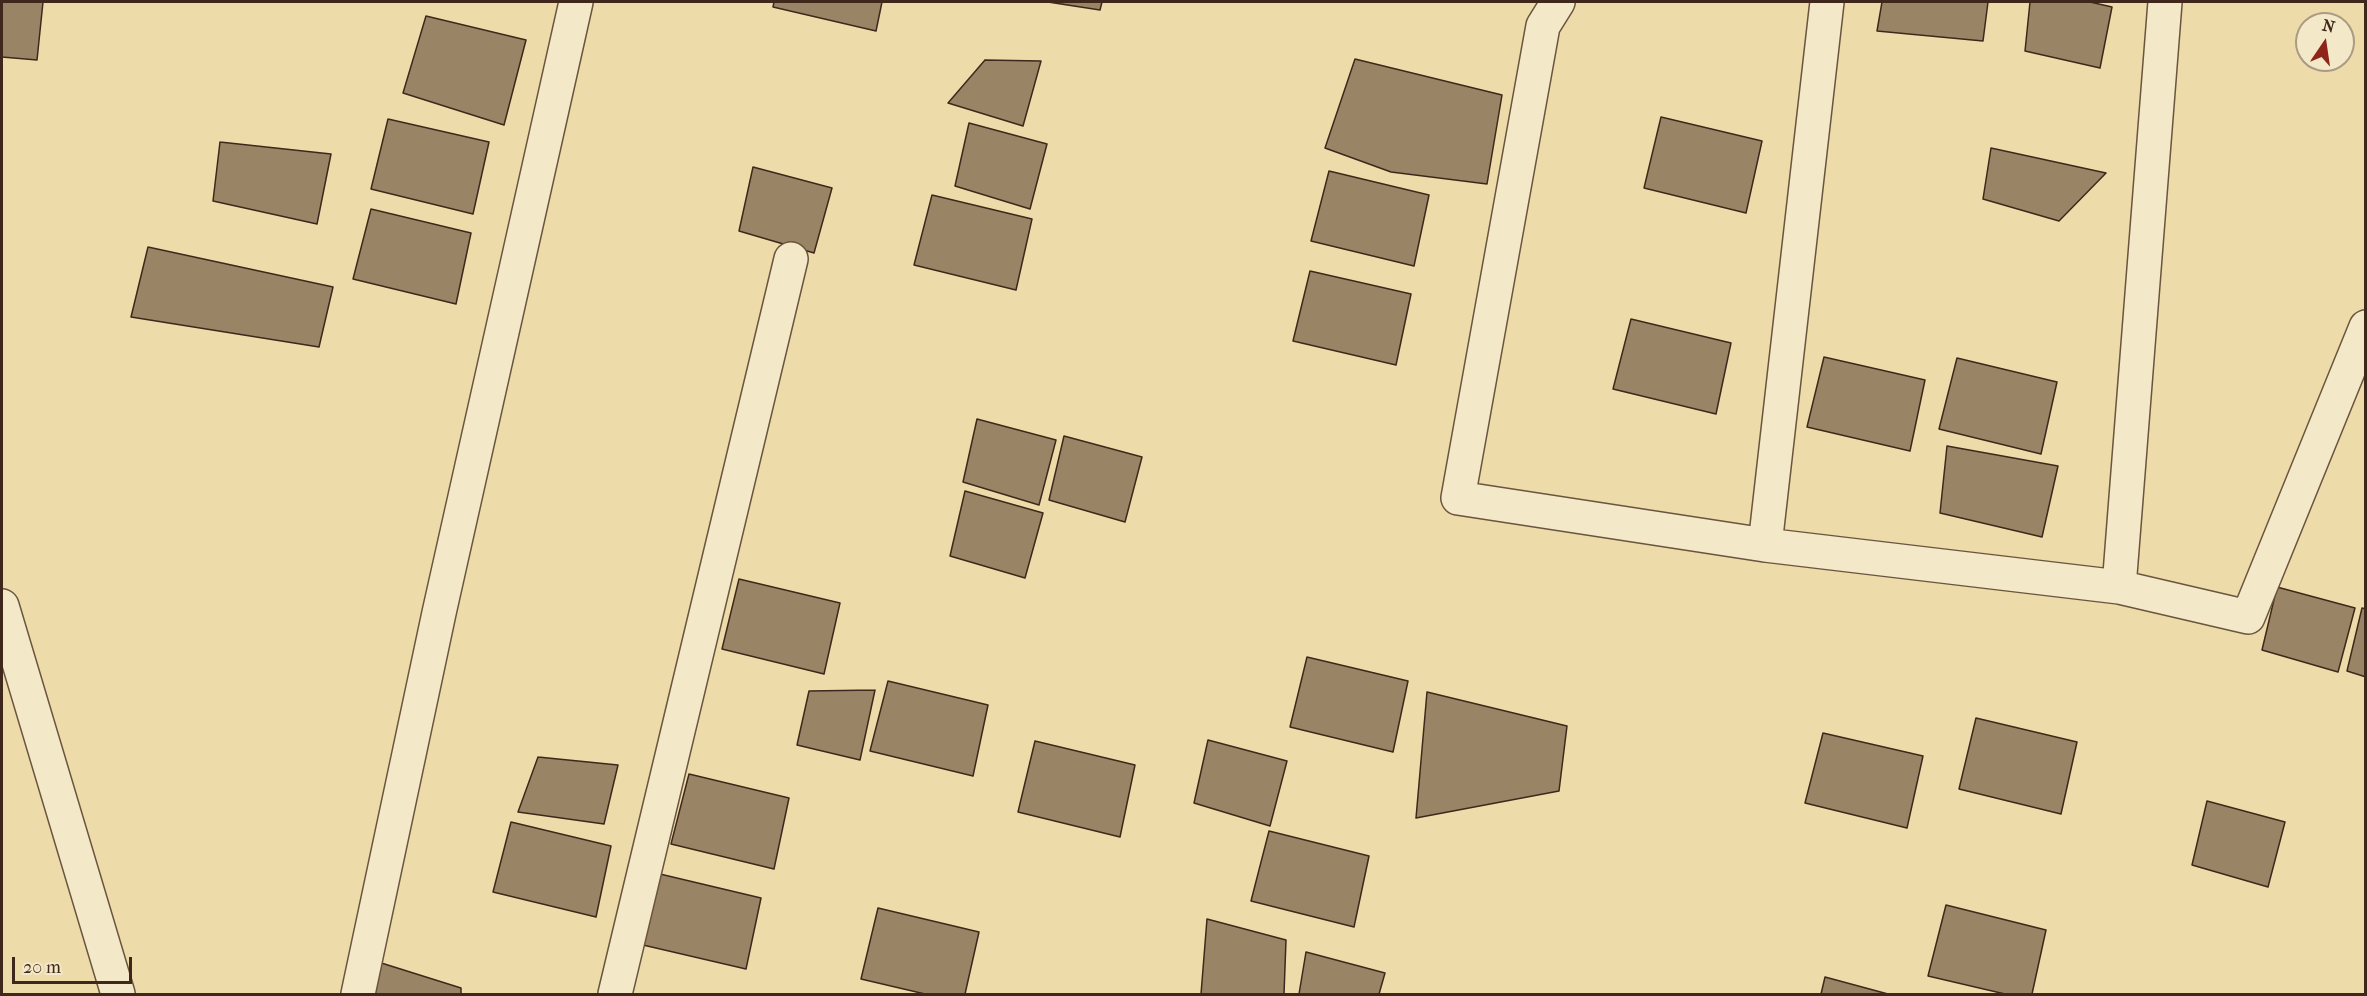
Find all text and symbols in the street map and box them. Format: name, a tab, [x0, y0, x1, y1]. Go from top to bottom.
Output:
north arrow	[2295, 12, 2355, 72]
text: N	[2321, 15, 2337, 37]
scale bar	[15, 945, 135, 983]
text: 20 m	[23, 957, 61, 978]

